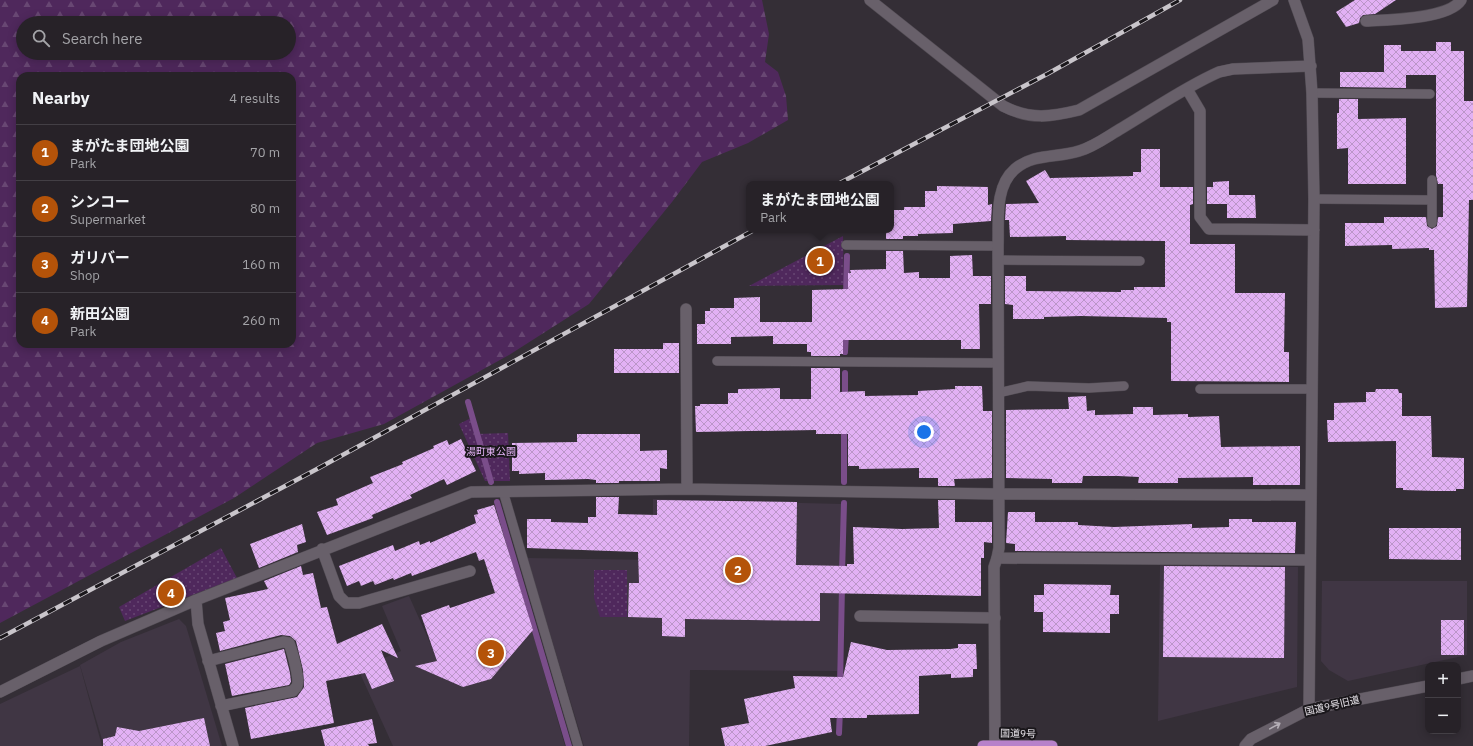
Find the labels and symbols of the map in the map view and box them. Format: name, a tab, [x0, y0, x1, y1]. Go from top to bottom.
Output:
pin: 1	[807, 246, 833, 276]
your location	[914, 422, 934, 442]
park label: 湯町東公園	[466, 445, 516, 458]
pin: 2	[725, 555, 751, 585]
pin: 4	[158, 578, 184, 608]
pin: 3	[478, 638, 504, 668]
street label: 国道9号旧道	[1303, 693, 1361, 718]
one-way arrow	[1269, 721, 1281, 729]
street label: 国道9号	[1000, 727, 1036, 740]

